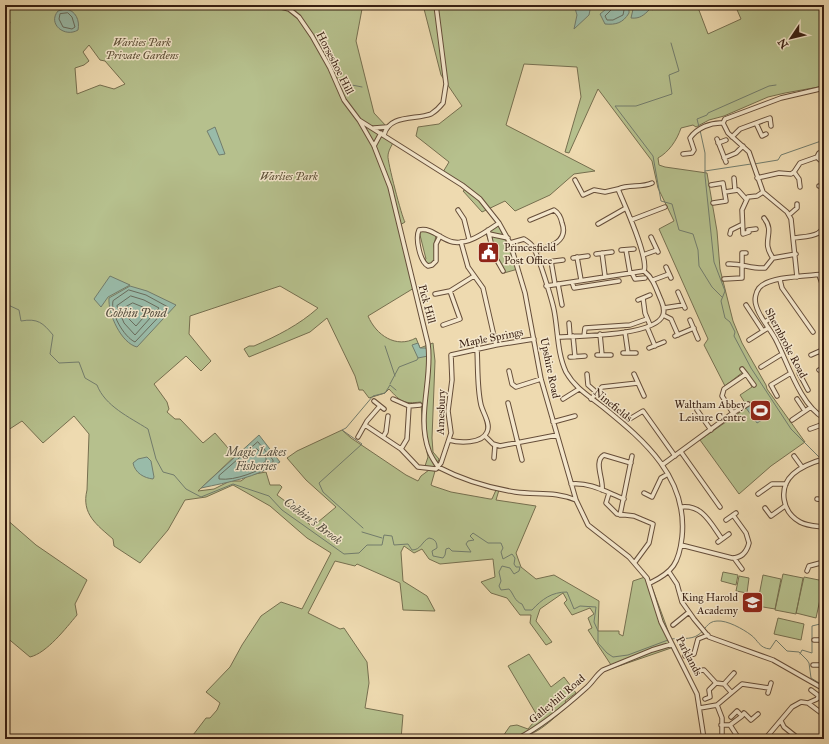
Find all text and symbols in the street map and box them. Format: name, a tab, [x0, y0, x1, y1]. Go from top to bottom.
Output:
north arrow	[771, 18, 811, 58]
street label: Horseshoe Hill	[314, 29, 356, 97]
text: N	[775, 35, 791, 51]
park label: Warlies Park Private Gardens	[105, 36, 179, 62]
park label: Warlies Park	[260, 170, 318, 183]
public building icon: Princesfield Post Office	[475, 240, 501, 266]
place label: Princesfield Post Office	[504, 241, 556, 267]
street label: Pick Hill	[416, 283, 438, 325]
water label: Cobbin Pond	[105, 306, 167, 320]
street label: Shernbroke Road	[762, 306, 810, 381]
street label: Maple Springs	[458, 325, 524, 351]
street label: Upshire Road	[537, 337, 563, 400]
street label: Ninefields	[591, 385, 635, 425]
street label: Amesbury	[434, 388, 448, 436]
sports icon: Waltham Abbey Leisure Centre	[748, 397, 774, 423]
place label: Waltham Abbey Leisure Centre	[674, 398, 747, 424]
water label: Magic Lakes Fisheries	[225, 445, 287, 473]
water label: Cobbin's Brook	[281, 495, 345, 548]
school or university icon: King Harold Academy	[740, 590, 766, 616]
place label: King Harold Academy	[681, 591, 739, 617]
street label: Parklands	[673, 634, 705, 678]
street label: Galleyhill Road	[526, 672, 588, 726]

